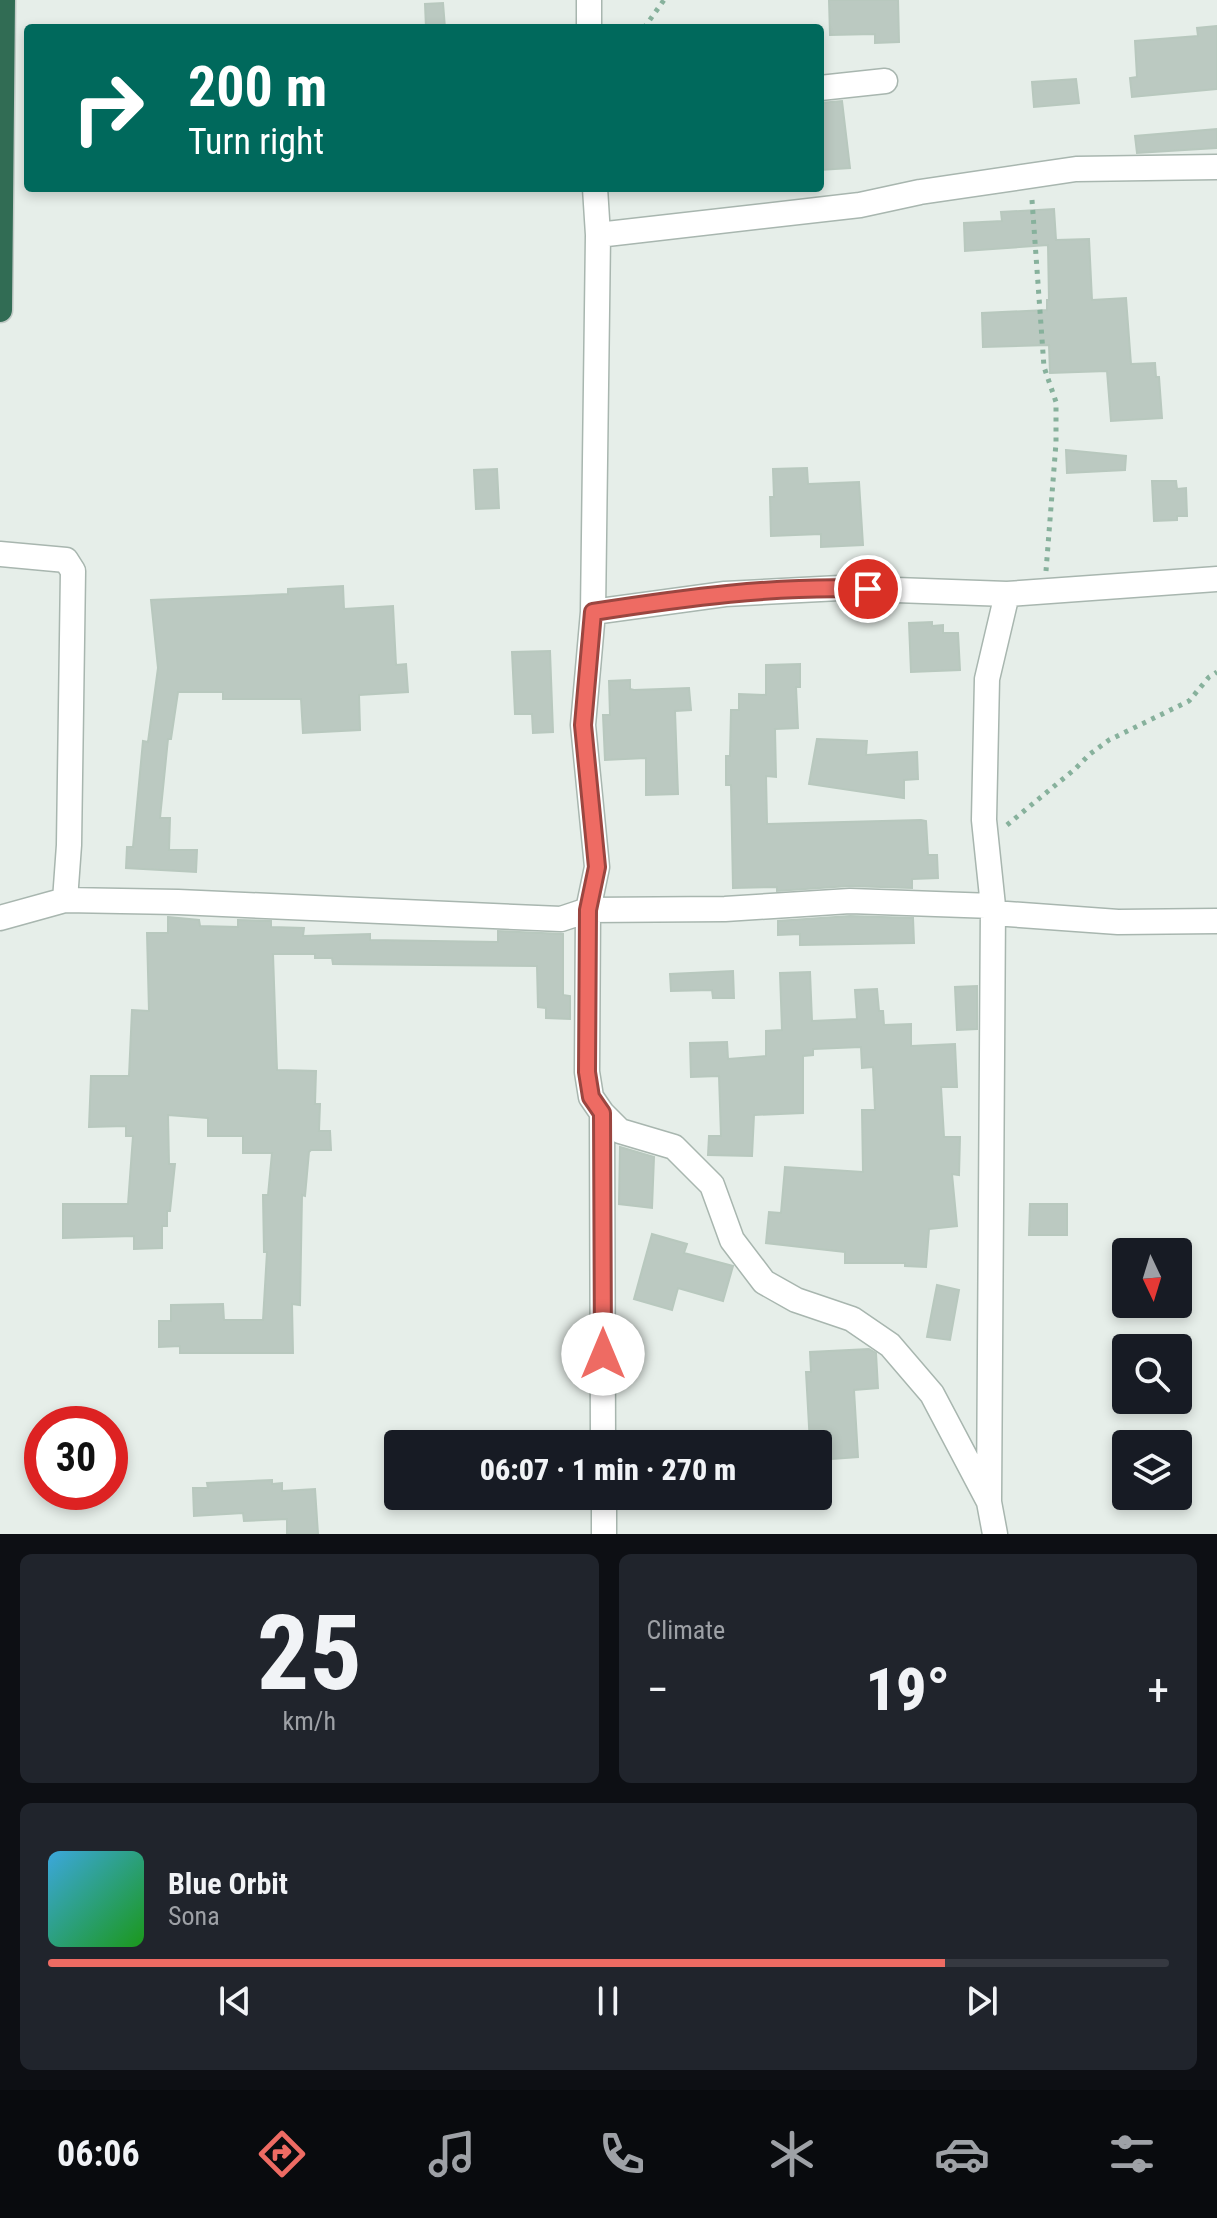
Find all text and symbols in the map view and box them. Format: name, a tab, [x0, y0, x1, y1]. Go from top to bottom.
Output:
text: 200 m	[188, 54, 327, 120]
icon: right	[56, 56, 160, 160]
text: Turn right	[188, 121, 324, 163]
pin	[834, 555, 902, 623]
icon: arrive	[846, 567, 890, 611]
north arrow	[1112, 1238, 1192, 1318]
map controls	[1112, 1238, 1192, 1510]
position arrow	[561, 1312, 645, 1396]
button: search	[1112, 1334, 1192, 1414]
speed limit sign: 30	[24, 1406, 128, 1510]
button: layers	[1112, 1430, 1192, 1510]
text: 06:07 · 1 min · 270 m	[480, 1452, 736, 1487]
text: 25	[257, 1593, 362, 1714]
text: Climate	[647, 1615, 725, 1645]
text: 19°	[866, 1654, 950, 1725]
text: −	[647, 1664, 669, 1716]
text: +	[1147, 1664, 1169, 1716]
text: km/h	[283, 1706, 336, 1736]
text: Blue Orbit	[168, 1866, 288, 1901]
text: Sona	[168, 1901, 220, 1931]
icon: previous	[213, 1979, 257, 2023]
icon: pause	[586, 1979, 630, 2023]
icon: next	[960, 1979, 1004, 2023]
icon: directions	[254, 2126, 310, 2182]
icon: music	[424, 2126, 480, 2182]
icon: phone	[594, 2126, 650, 2182]
icon: climate	[764, 2126, 820, 2182]
icon: car	[934, 2126, 990, 2182]
icon: filters	[1104, 2126, 1160, 2182]
text: 06:06	[57, 2133, 140, 2175]

